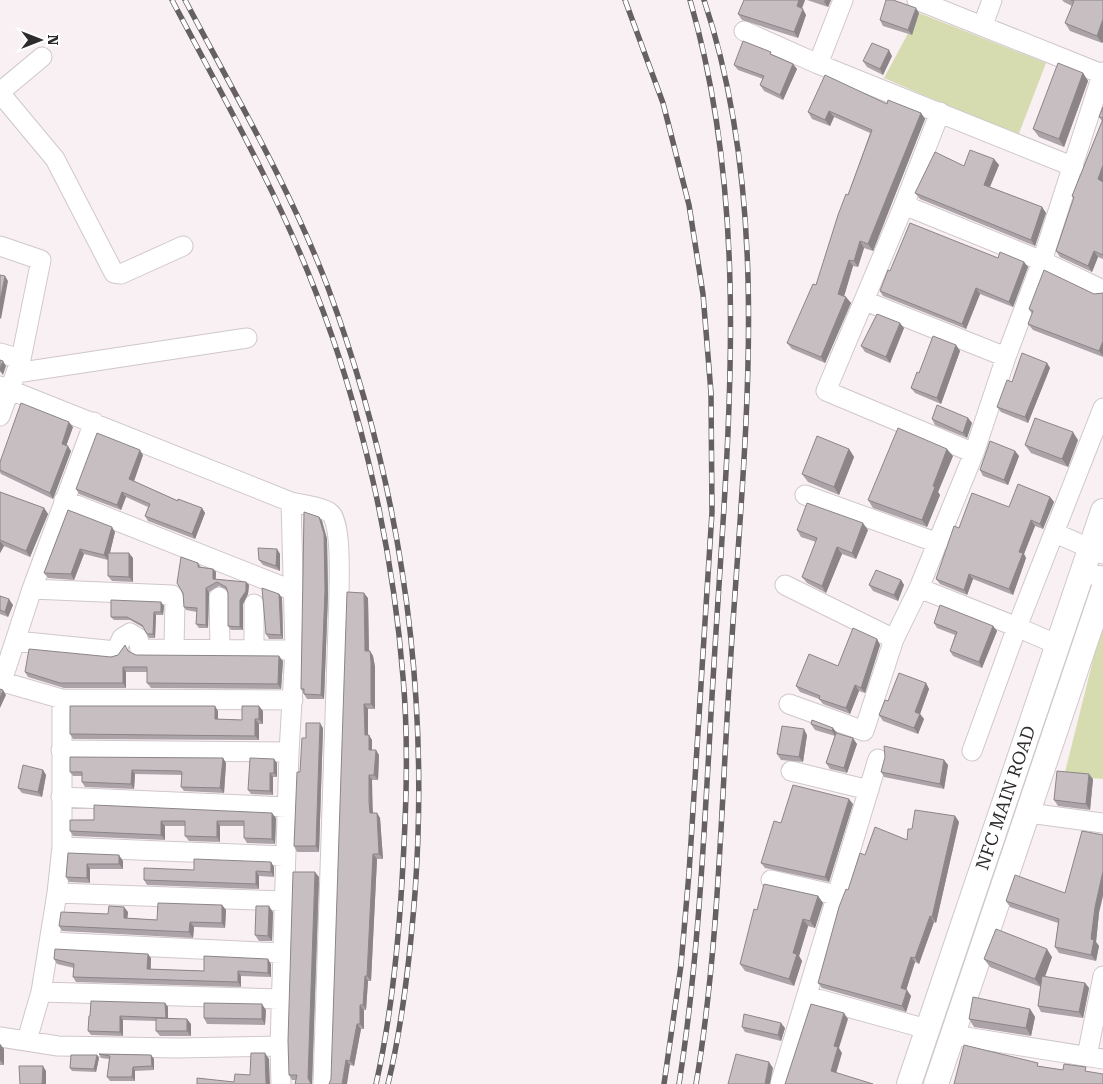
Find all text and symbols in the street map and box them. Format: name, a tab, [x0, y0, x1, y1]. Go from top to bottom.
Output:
north arrow	[15, 15, 65, 65]
text: N	[45, 35, 61, 46]
street label: NFC MAIN ROAD	[971, 723, 1040, 873]

